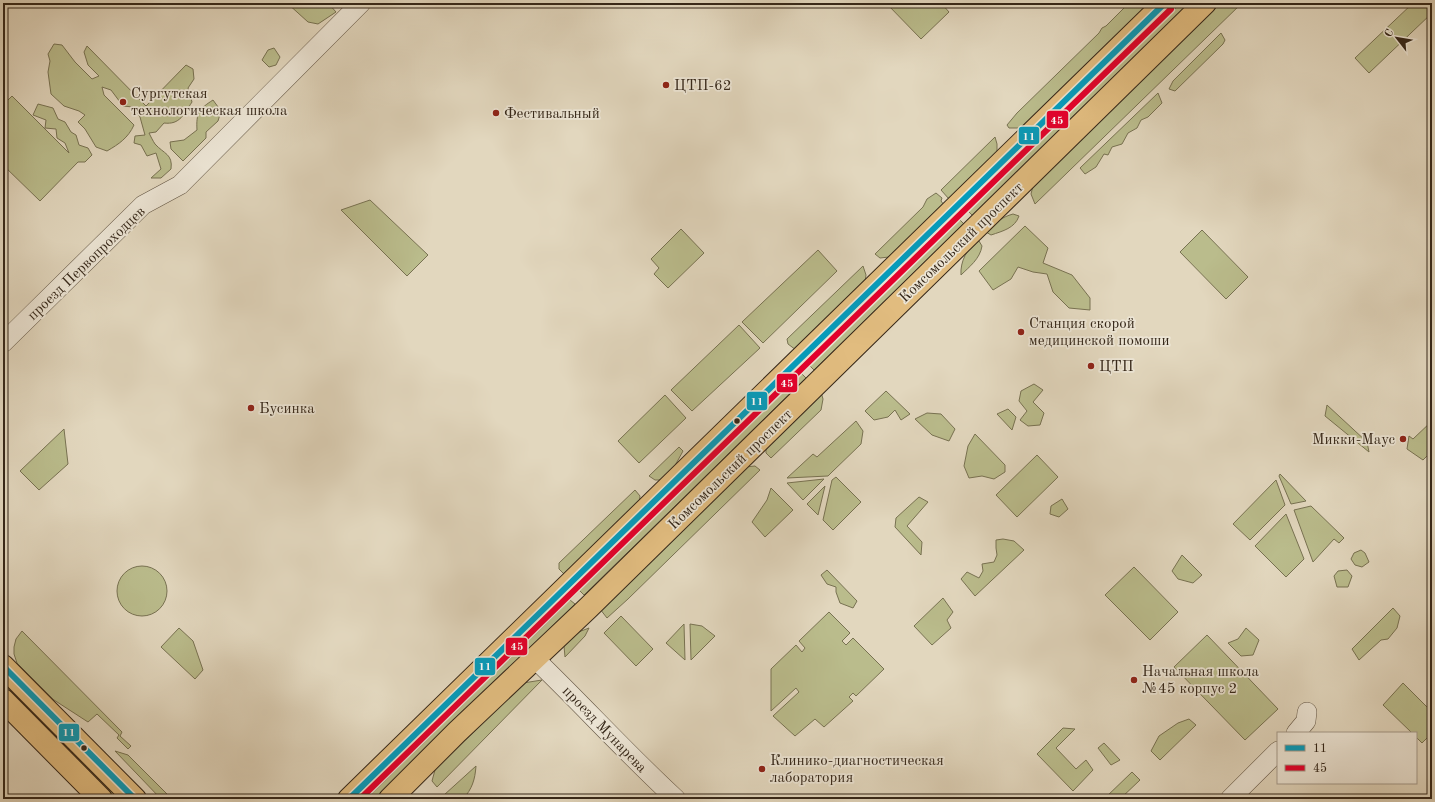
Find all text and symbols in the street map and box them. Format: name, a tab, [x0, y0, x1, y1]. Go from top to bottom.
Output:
north arrow	[1377, 18, 1417, 58]
text: С	[1383, 28, 1396, 40]
place label: ЦТП-62	[674, 79, 731, 94]
marker: ЦТП-62	[661, 80, 671, 90]
place label: Сургутская технологическая школа	[131, 87, 288, 119]
marker: Сургутская технологическая школа	[118, 97, 128, 107]
place label: Фестивальный	[504, 107, 600, 122]
marker: Фестивальный	[491, 108, 501, 118]
line badge: 45	[1046, 110, 1069, 129]
text: 45	[1051, 116, 1063, 127]
line badge: 11	[1018, 126, 1040, 145]
text: 11	[1023, 132, 1035, 143]
street label: Комсомольский проспект	[897, 180, 1027, 306]
street label: проезд Первопроходцев	[25, 204, 149, 324]
place label: Cтанция скорой медицинской помоши	[1029, 317, 1170, 349]
marker: Cтанция скорой медицинской помоши	[1016, 327, 1026, 337]
place label: ЦТП	[1099, 360, 1134, 375]
marker: ЦТП	[1086, 361, 1096, 371]
line badge: 45	[776, 373, 798, 393]
text: 45	[781, 379, 793, 390]
line badge: 11	[746, 391, 768, 411]
text: 11	[751, 397, 763, 408]
place label: Бусинка	[259, 402, 315, 417]
marker: Бусинка	[246, 403, 256, 413]
street label: Комсомольский проспект	[666, 407, 796, 533]
unlabelled marker	[732, 416, 742, 426]
place label: Микки-Маус	[1312, 433, 1395, 448]
marker: Микки-Маус	[1398, 434, 1408, 444]
line badge: 45	[505, 637, 528, 656]
text: 45	[511, 642, 523, 653]
line badge: 11	[474, 657, 496, 676]
text: 11	[479, 662, 491, 673]
place label: Начальная школа №45 корпус 2	[1142, 665, 1260, 697]
marker: Начальная школа №45 корпус 2	[1129, 675, 1139, 685]
street label: проезд Мунарева	[559, 684, 649, 777]
line badge: 11	[58, 723, 80, 742]
text: 11	[63, 728, 75, 739]
legend	[1277, 732, 1417, 784]
unlabelled marker	[79, 743, 89, 753]
text: 11	[1313, 743, 1327, 755]
place label: Клинико-диагностическая лаборатория	[770, 754, 944, 786]
text: 45	[1313, 762, 1327, 775]
marker: Клинико-диагностическая лаборатория	[757, 764, 767, 774]

